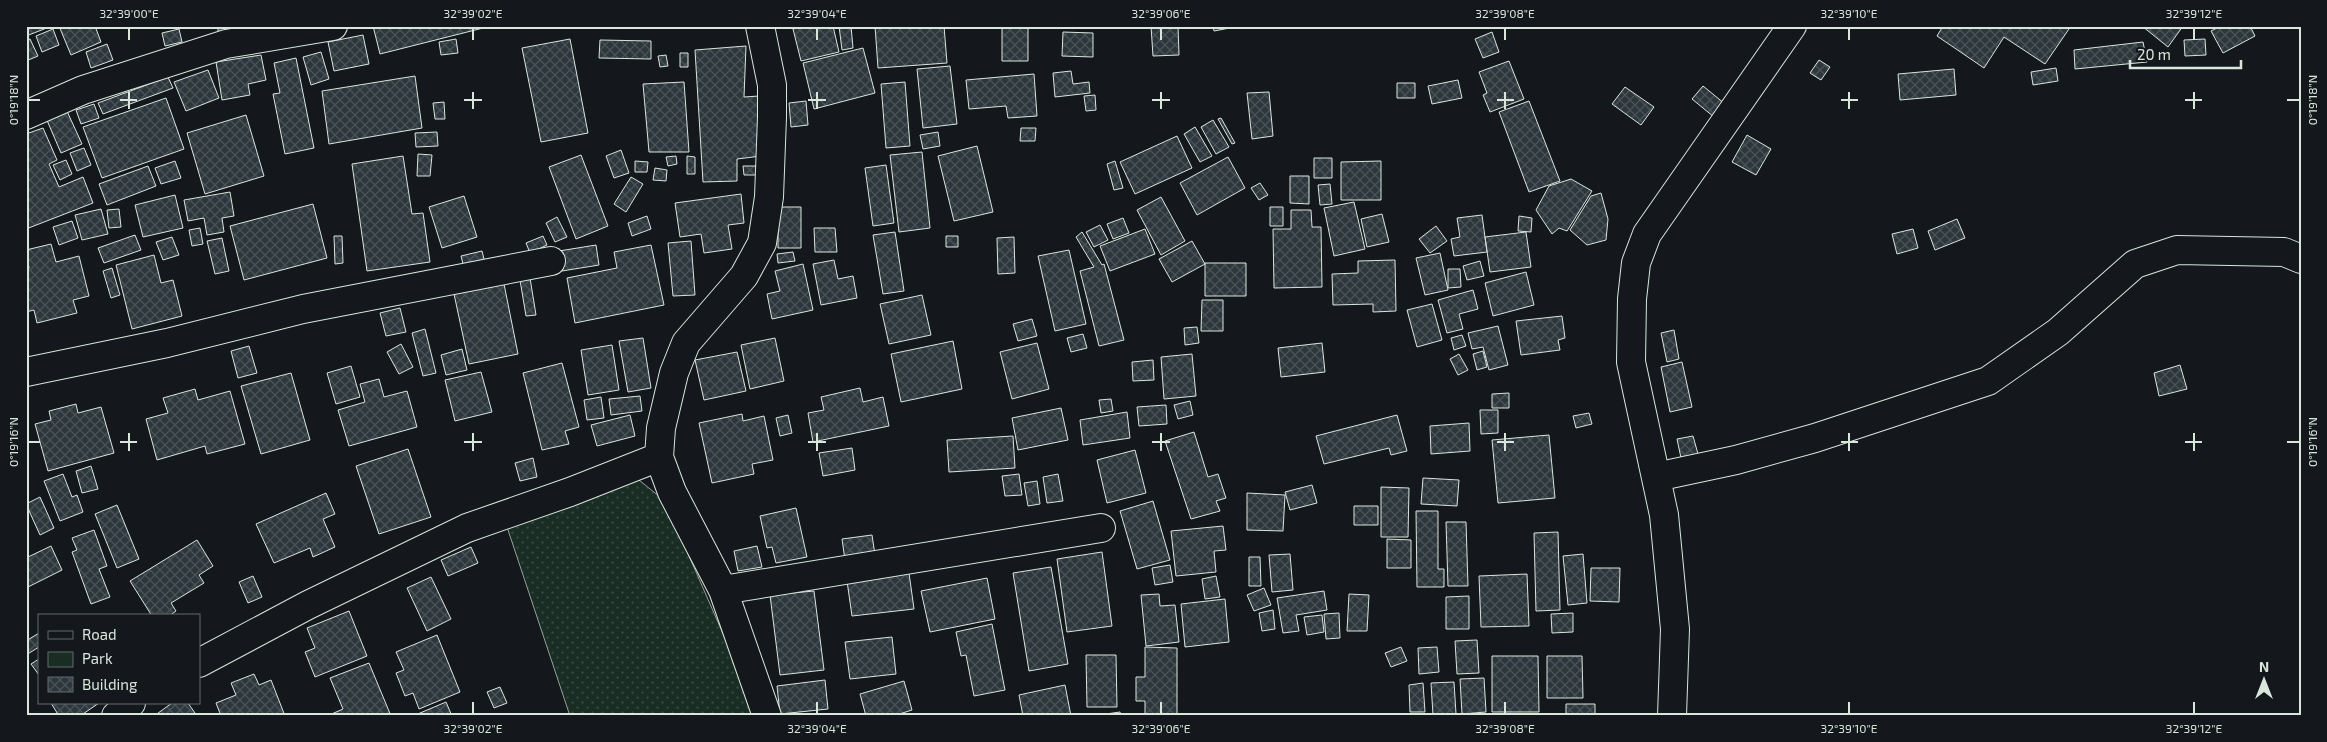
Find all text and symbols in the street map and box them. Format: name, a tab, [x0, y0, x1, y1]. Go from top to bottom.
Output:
text: 32°39'00"E	[99, 6, 159, 20]
text: 32°39'02"E	[444, 6, 503, 20]
text: 32°39'04"E	[787, 6, 847, 20]
text: 32°39'06"E	[1132, 6, 1191, 20]
text: 32°39'08"E	[1475, 6, 1535, 20]
text: 32°39'10"E	[1821, 6, 1878, 20]
text: 32°39'12"E	[2166, 6, 2222, 20]
scale bar	[2130, 38, 2241, 70]
text: 20 m	[2137, 45, 2171, 63]
text: 0°19'18"N	[6, 75, 20, 125]
text: 0°19'18"N	[2305, 75, 2319, 125]
text: 0°19'16"N	[6, 417, 20, 467]
text: 0°19'16"N	[2305, 417, 2319, 467]
legend	[38, 614, 200, 704]
text: Road	[82, 625, 117, 643]
text: Park	[82, 649, 113, 667]
north arrow	[2240, 654, 2290, 704]
text: N	[2259, 658, 2269, 675]
text: Building	[82, 675, 138, 693]
text: 32°39'02"E	[444, 721, 503, 735]
text: 32°39'04"E	[787, 721, 847, 735]
text: 32°39'06"E	[1132, 721, 1191, 735]
text: 32°39'08"E	[1475, 721, 1535, 735]
text: 32°39'10"E	[1821, 721, 1878, 735]
text: 32°39'12"E	[2166, 721, 2222, 735]

